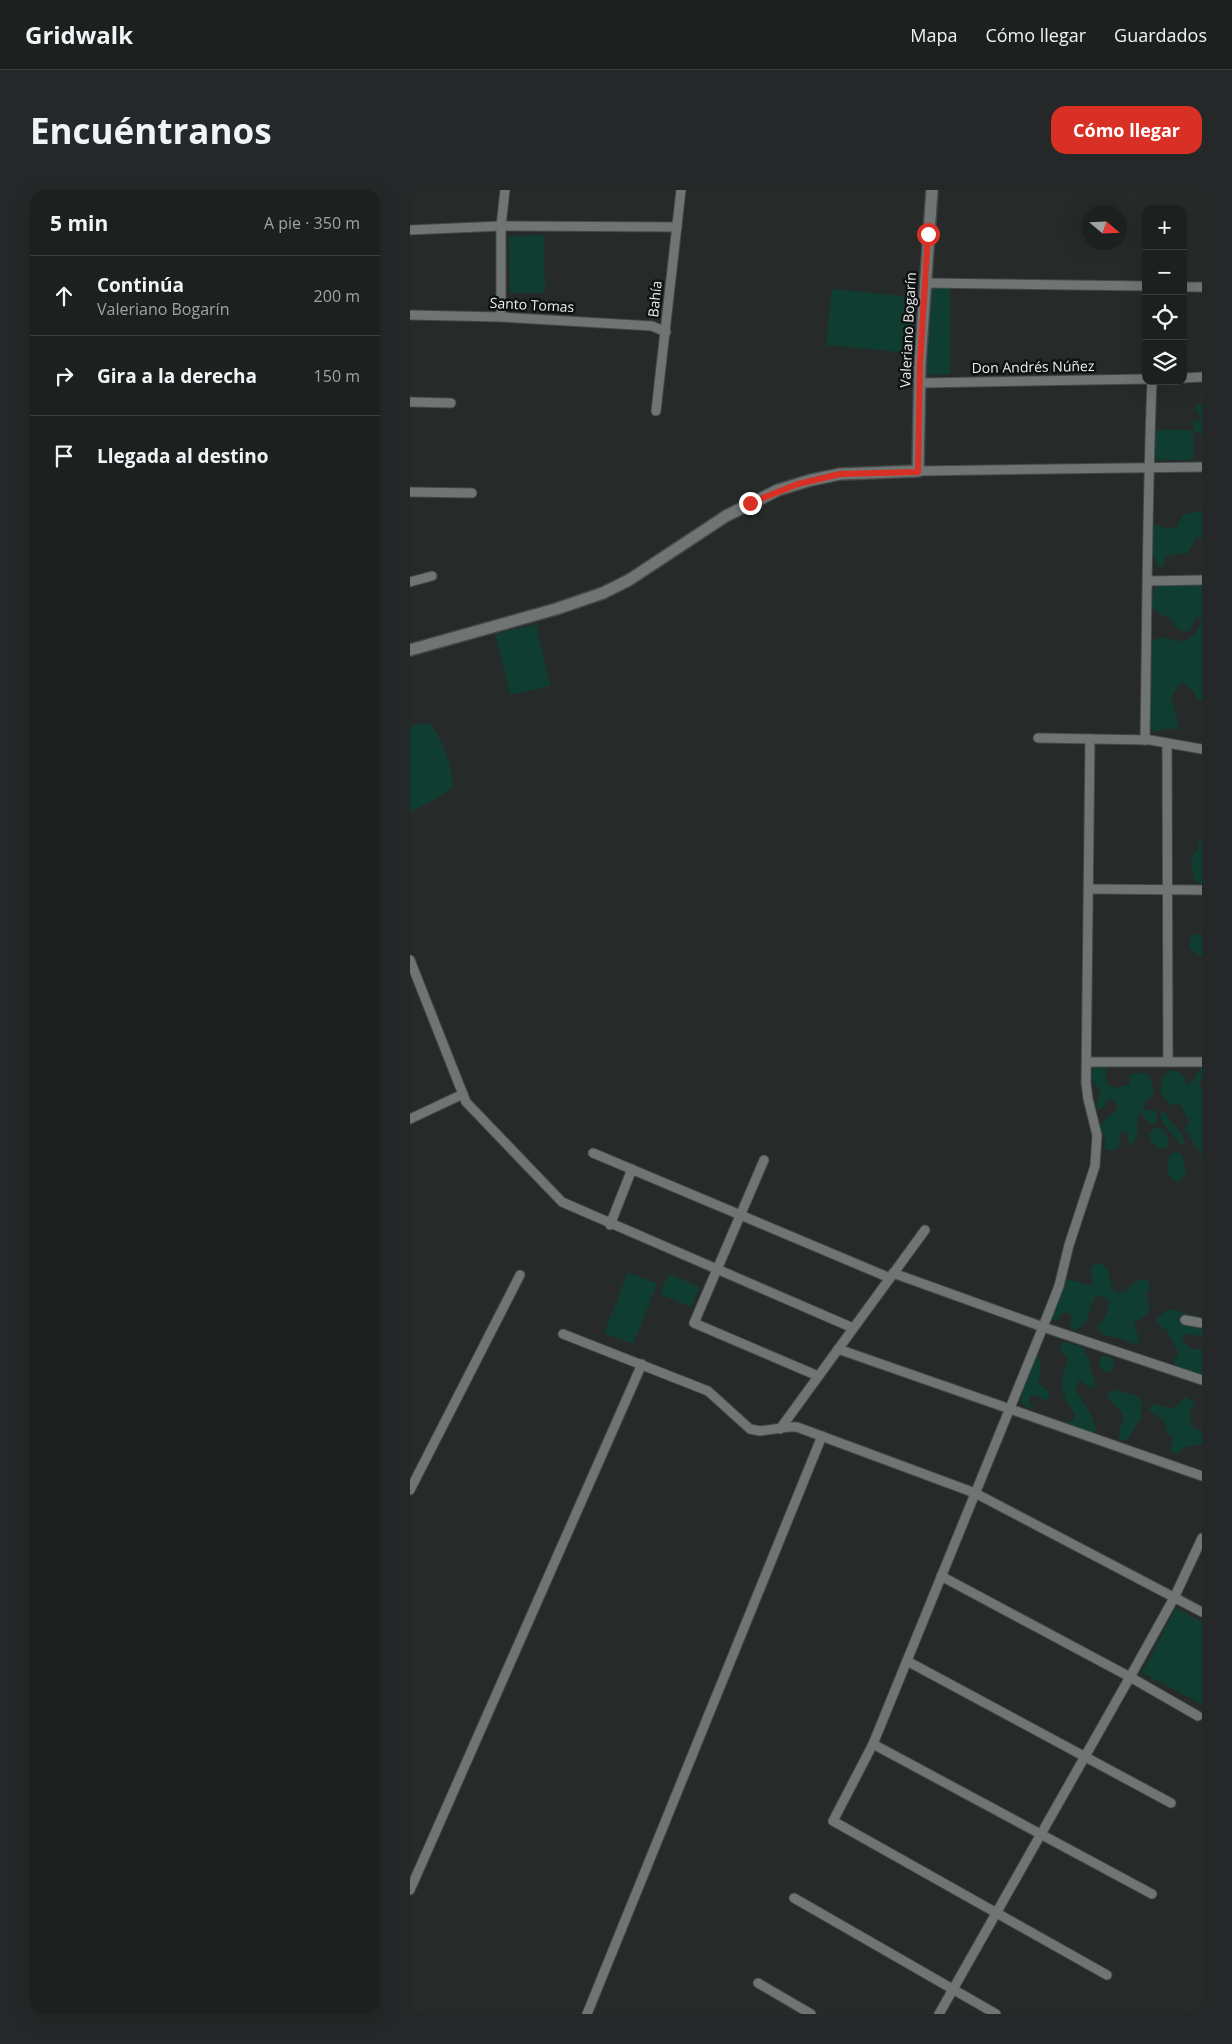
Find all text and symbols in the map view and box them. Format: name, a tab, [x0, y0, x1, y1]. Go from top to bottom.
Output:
text: Gridwalk	[25, 18, 133, 51]
text: Mapa	[910, 23, 957, 47]
text: Cómo llegar	[985, 23, 1086, 47]
text: Guardados	[1114, 23, 1207, 47]
button: Cómo llegar	[1051, 106, 1202, 154]
text: Encuéntranos	[30, 107, 272, 154]
north arrow	[1082, 205, 1127, 250]
map controls	[1142, 205, 1187, 385]
button: +	[1142, 205, 1187, 250]
text: 5 min	[50, 209, 108, 237]
text: A pie · 350 m	[264, 212, 360, 234]
route start	[917, 223, 940, 246]
button: −	[1142, 250, 1187, 295]
text: Continúa	[97, 272, 184, 298]
street label: Valeriano Bogarín	[895, 272, 920, 388]
street label: Bahía	[643, 280, 666, 318]
icon: ahead	[50, 282, 78, 310]
text: 200 m	[314, 285, 360, 307]
street label: Santo Tomas	[489, 293, 575, 316]
button: locate	[1142, 295, 1187, 340]
text: Valeriano Bogarín	[97, 298, 229, 320]
button: layers	[1142, 340, 1187, 385]
street label: Don Andrés Núñez	[971, 356, 1095, 377]
icon: right	[50, 362, 78, 390]
text: Gira a la derecha	[97, 363, 257, 389]
text: 150 m	[314, 365, 360, 387]
icon: arrive	[50, 442, 78, 470]
text: Llegada al destino	[97, 443, 269, 469]
route end	[739, 492, 762, 515]

